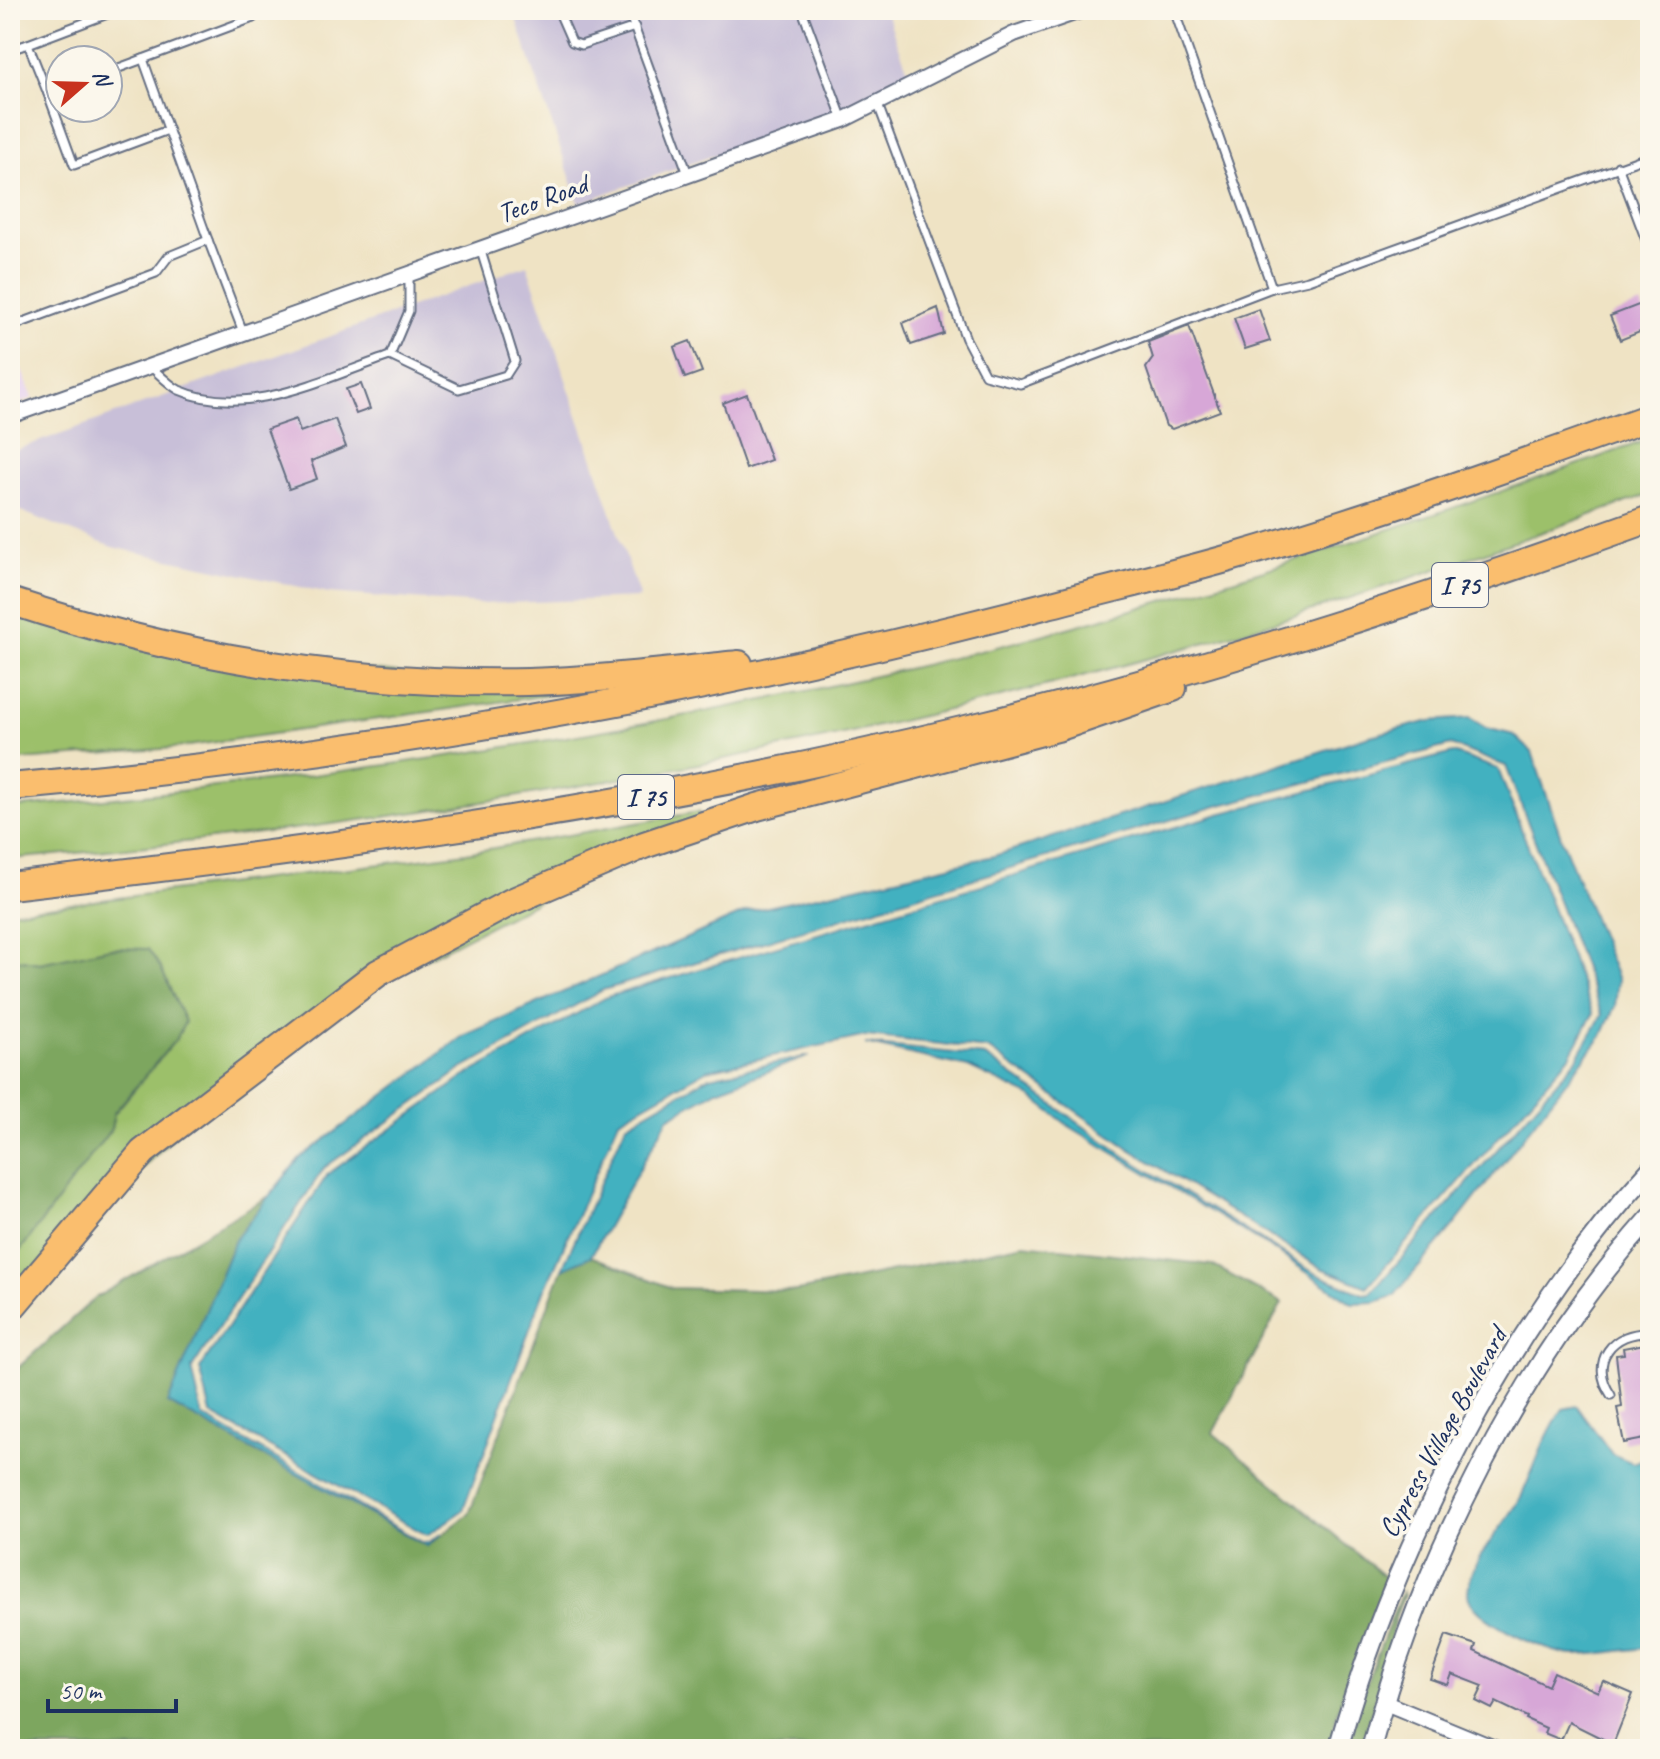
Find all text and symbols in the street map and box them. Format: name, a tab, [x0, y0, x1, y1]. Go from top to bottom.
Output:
north arrow	[44, 44, 124, 124]
text: N	[86, 66, 118, 92]
street label: Teco Road	[492, 165, 596, 231]
road number: I 75	[1432, 563, 1488, 607]
road number: I 75	[618, 775, 674, 819]
street label: Cypress Village Boulevard	[1370, 1318, 1516, 1543]
scale bar	[48, 1663, 176, 1713]
text: 50 m	[60, 1676, 103, 1706]

